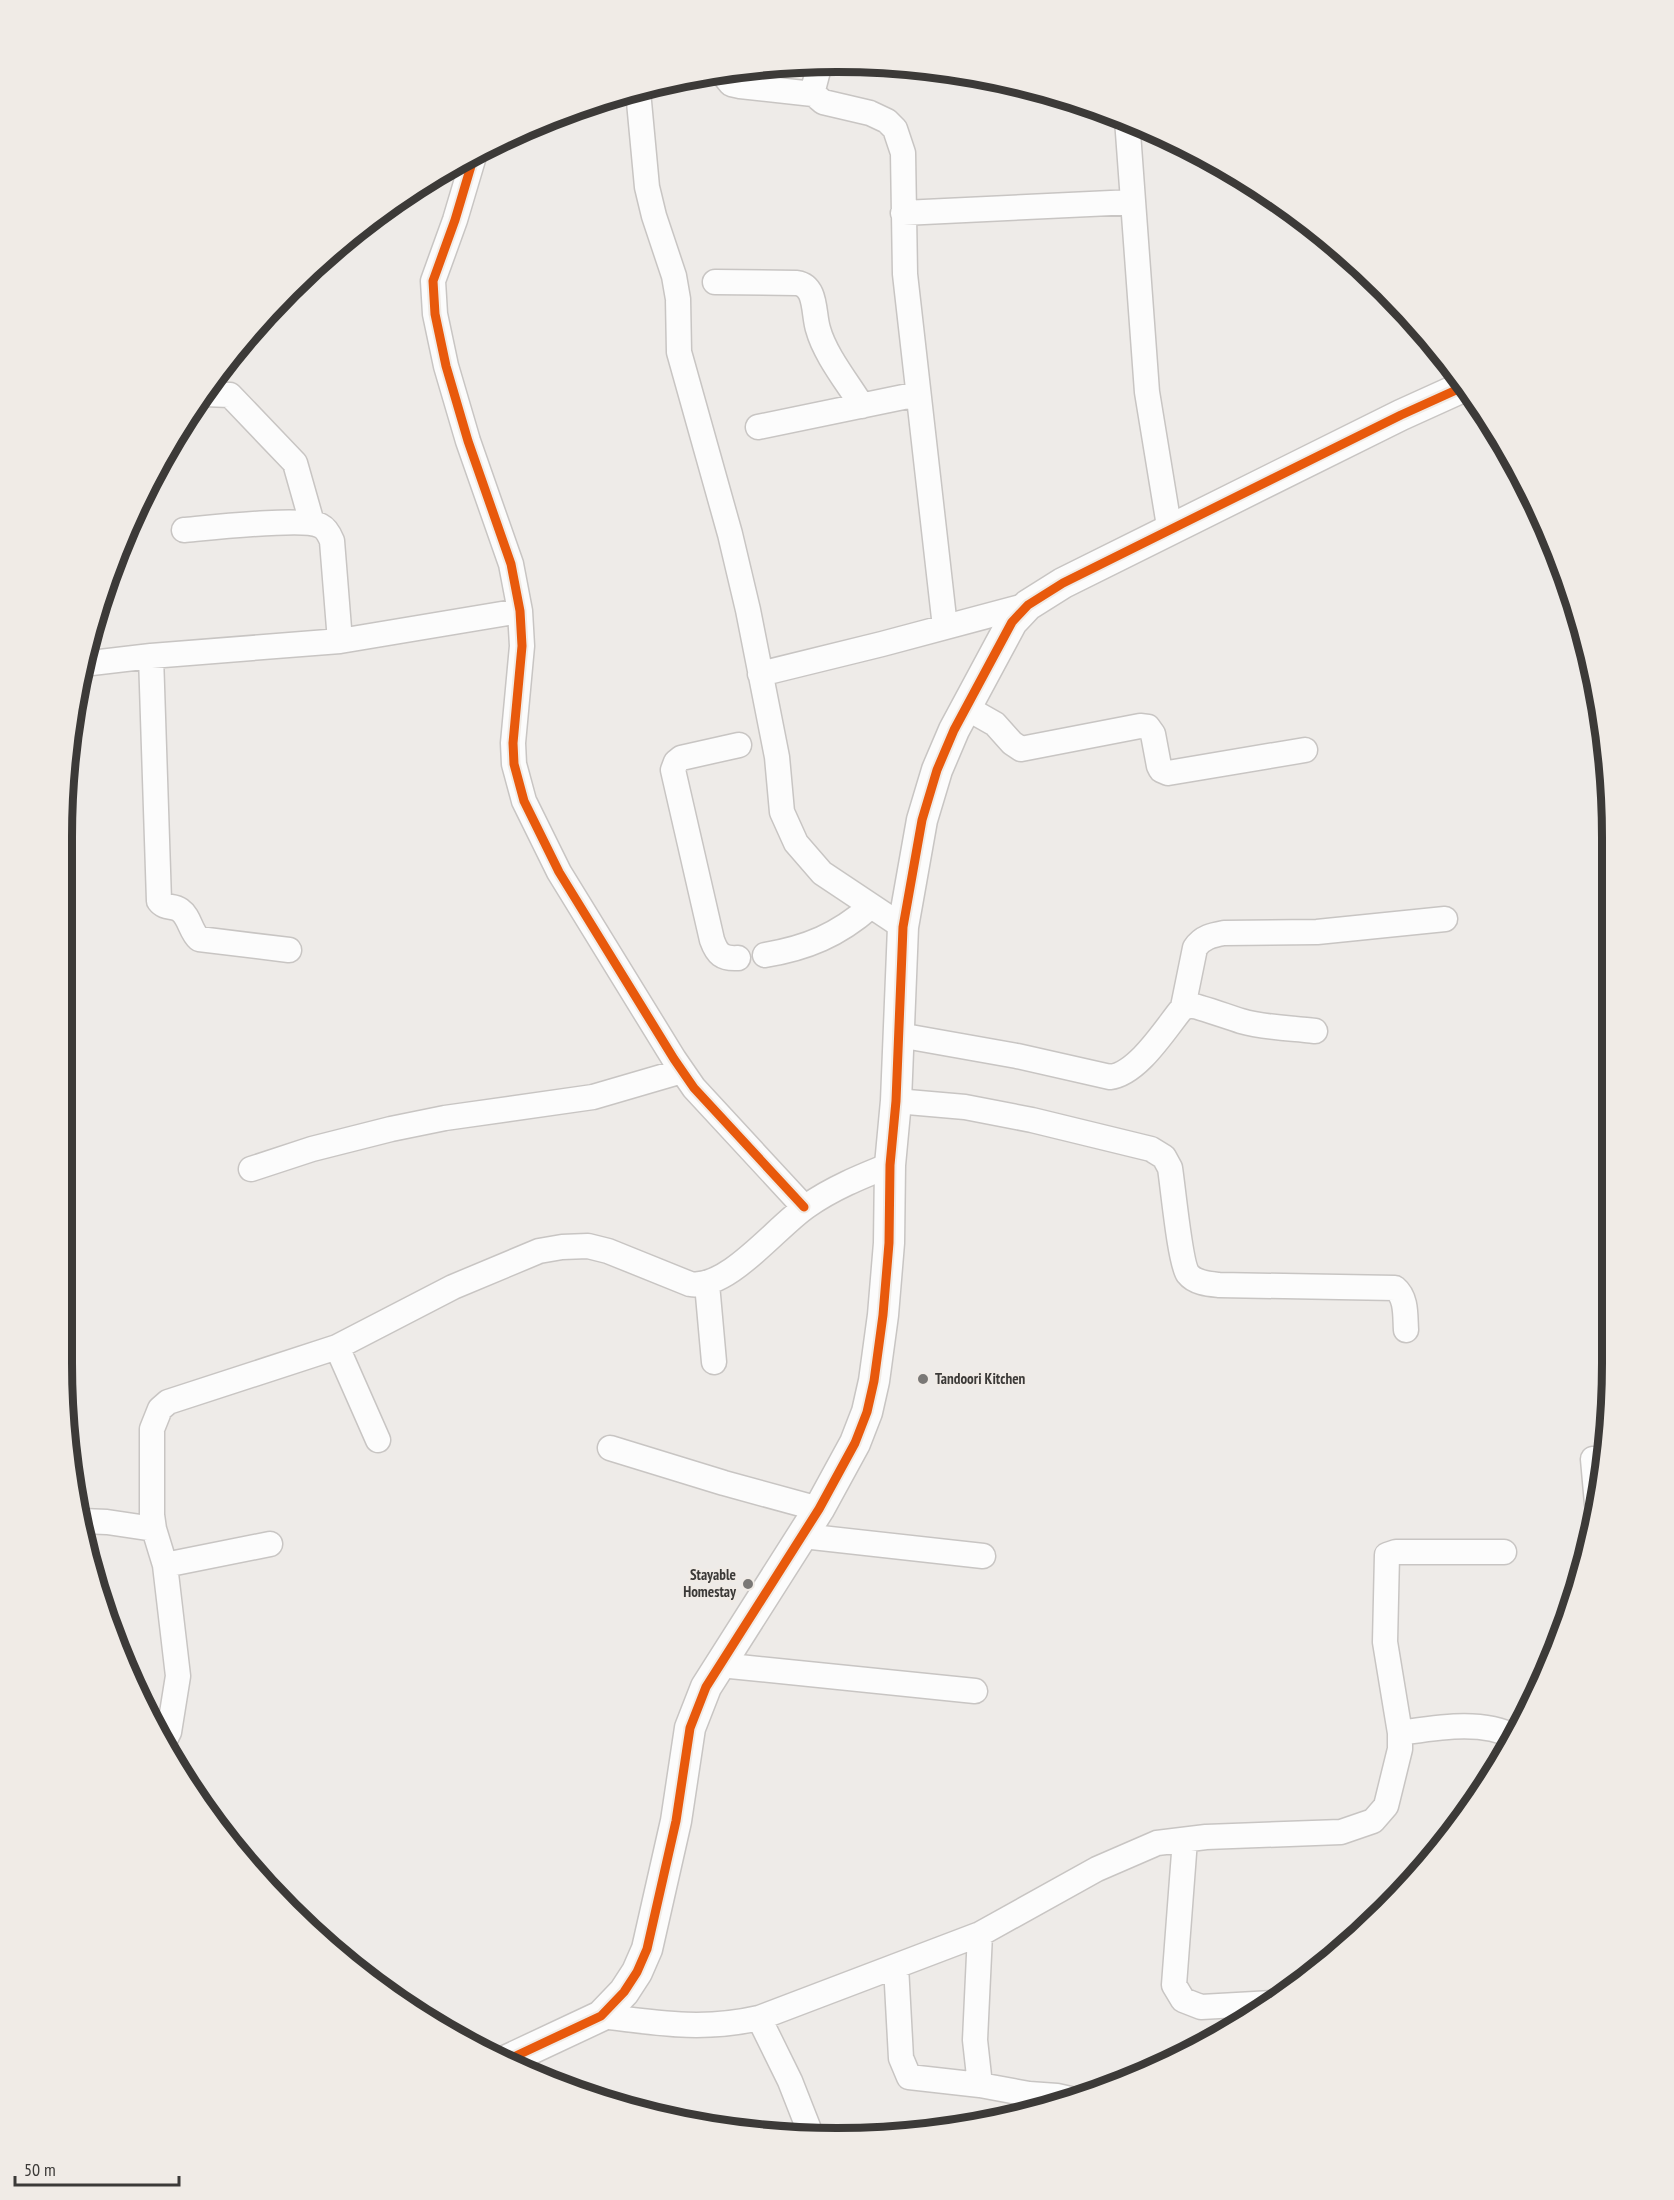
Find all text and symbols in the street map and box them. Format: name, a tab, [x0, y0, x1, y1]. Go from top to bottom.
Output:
place label: Tandoori Kitchen	[935, 1369, 1026, 1388]
marker: Tandoori Kitchen	[916, 1372, 930, 1386]
place label: Stayable Homestay	[683, 1565, 737, 1601]
marker: Stayable Homestay	[741, 1577, 755, 1591]
scale bar	[15, 2149, 178, 2187]
text: 50 m	[24, 2158, 56, 2181]

